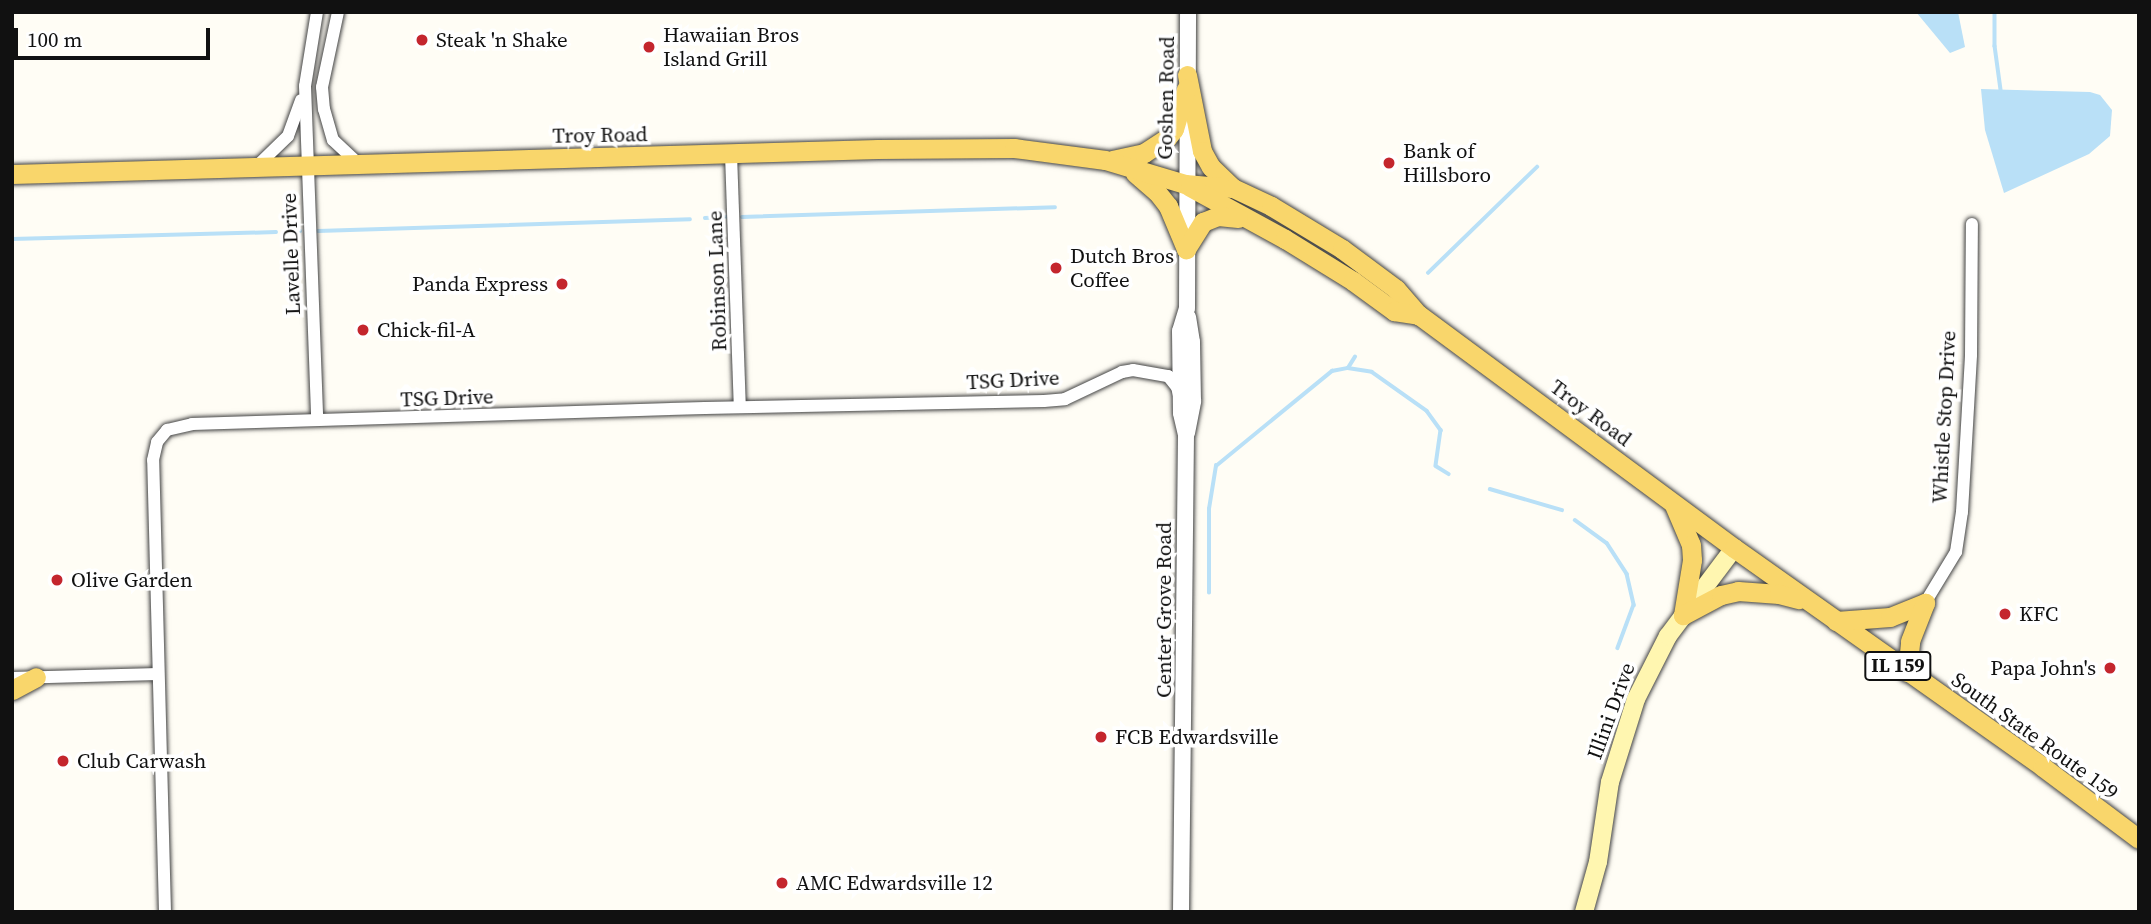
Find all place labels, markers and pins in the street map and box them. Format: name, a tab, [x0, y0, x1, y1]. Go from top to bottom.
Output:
place label: Hawaiian Bros Island Grill	[663, 22, 799, 72]
place label: Steak 'n Shake	[436, 27, 568, 53]
marker: Steak 'n Shake	[414, 32, 430, 48]
marker: Hawaiian Bros Island Grill	[641, 39, 657, 55]
place label: Bank of Hillsboro	[1403, 138, 1491, 188]
marker: Bank of Hillsboro	[1381, 155, 1397, 171]
place label: Dutch Bros Coffee	[1070, 243, 1174, 293]
marker: Dutch Bros Coffee	[1048, 260, 1064, 276]
place label: Panda Express	[412, 271, 548, 297]
marker: Panda Express	[554, 276, 570, 292]
place label: Chick-fil-A	[377, 317, 475, 343]
marker: Chick-fil-A	[355, 322, 371, 338]
place label: Olive Garden	[71, 567, 193, 593]
marker: Olive Garden	[49, 572, 65, 588]
place label: KFC	[2019, 601, 2058, 627]
marker: KFC	[1997, 606, 2013, 622]
place label: Papa John's	[1990, 655, 2096, 681]
marker: Papa John's	[2102, 660, 2118, 676]
place label: FCB Edwardsville	[1115, 724, 1279, 750]
marker: FCB Edwardsville	[1093, 729, 1109, 745]
place label: Club Carwash	[77, 748, 206, 774]
marker: Club Carwash	[55, 753, 71, 769]
place label: AMC Edwardsville 12	[796, 870, 993, 896]
marker: AMC Edwardsville 12	[774, 875, 790, 891]

